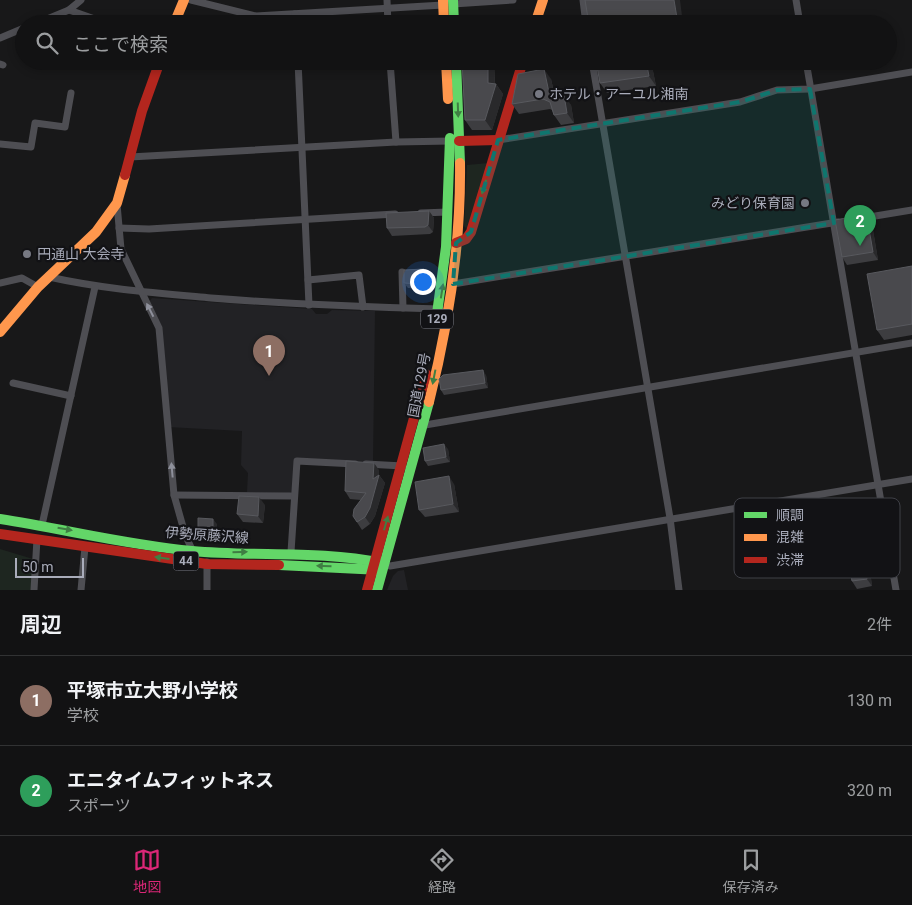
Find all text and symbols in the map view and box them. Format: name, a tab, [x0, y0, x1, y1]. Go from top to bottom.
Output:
search box	[15, 15, 897, 70]
icon: search	[33, 29, 61, 57]
text: ここで検索	[73, 33, 168, 56]
place label: ホテル・アーユル湘南	[549, 86, 688, 102]
marker: ホテル・アーユル湘南	[533, 88, 545, 100]
one-way arrow	[454, 102, 462, 118]
one-way arrow	[480, 180, 488, 195]
place label: みどり保育園	[711, 195, 795, 211]
marker: みどり保育園	[799, 197, 811, 209]
pin: 2	[844, 205, 876, 246]
place label: 円通山 大会寺	[37, 246, 124, 262]
marker: 円通山 大会寺	[21, 248, 33, 260]
your location	[410, 269, 436, 295]
one-way arrow	[438, 283, 446, 299]
one-way arrow	[146, 303, 154, 317]
road number: 129	[421, 310, 453, 328]
pin: 1	[253, 335, 285, 376]
street label: 国道129号	[405, 351, 433, 419]
one-way arrow	[430, 370, 438, 386]
one-way arrow	[168, 462, 176, 478]
legend	[734, 498, 900, 578]
text: 順調	[776, 507, 804, 523]
one-way arrow	[383, 516, 391, 531]
street label: 伊勢原藤沢線	[165, 524, 249, 546]
one-way arrow	[58, 525, 74, 533]
text: 混雑	[776, 529, 804, 545]
one-way arrow	[233, 548, 249, 556]
road number: 44	[174, 552, 198, 570]
text: 渋滞	[776, 552, 804, 568]
one-way arrow	[154, 553, 170, 561]
scale bar	[15, 555, 84, 578]
text: 50 m	[22, 559, 54, 575]
one-way arrow	[316, 562, 332, 570]
text: 周辺	[20, 613, 62, 637]
text: 2件	[867, 615, 892, 634]
text: 平塚市立大野小学校	[67, 679, 238, 702]
text: 1	[31, 691, 41, 710]
text: 130 m	[847, 691, 892, 710]
text: 学校	[67, 706, 99, 725]
text: エニタイムフィットネス	[67, 769, 274, 792]
text: 2	[31, 781, 41, 800]
text: 320 m	[847, 781, 892, 800]
text: スポーツ	[67, 796, 131, 815]
tab: 地図	[133, 846, 161, 896]
tab: 経路	[428, 846, 456, 896]
tab: 保存済み	[723, 846, 779, 896]

